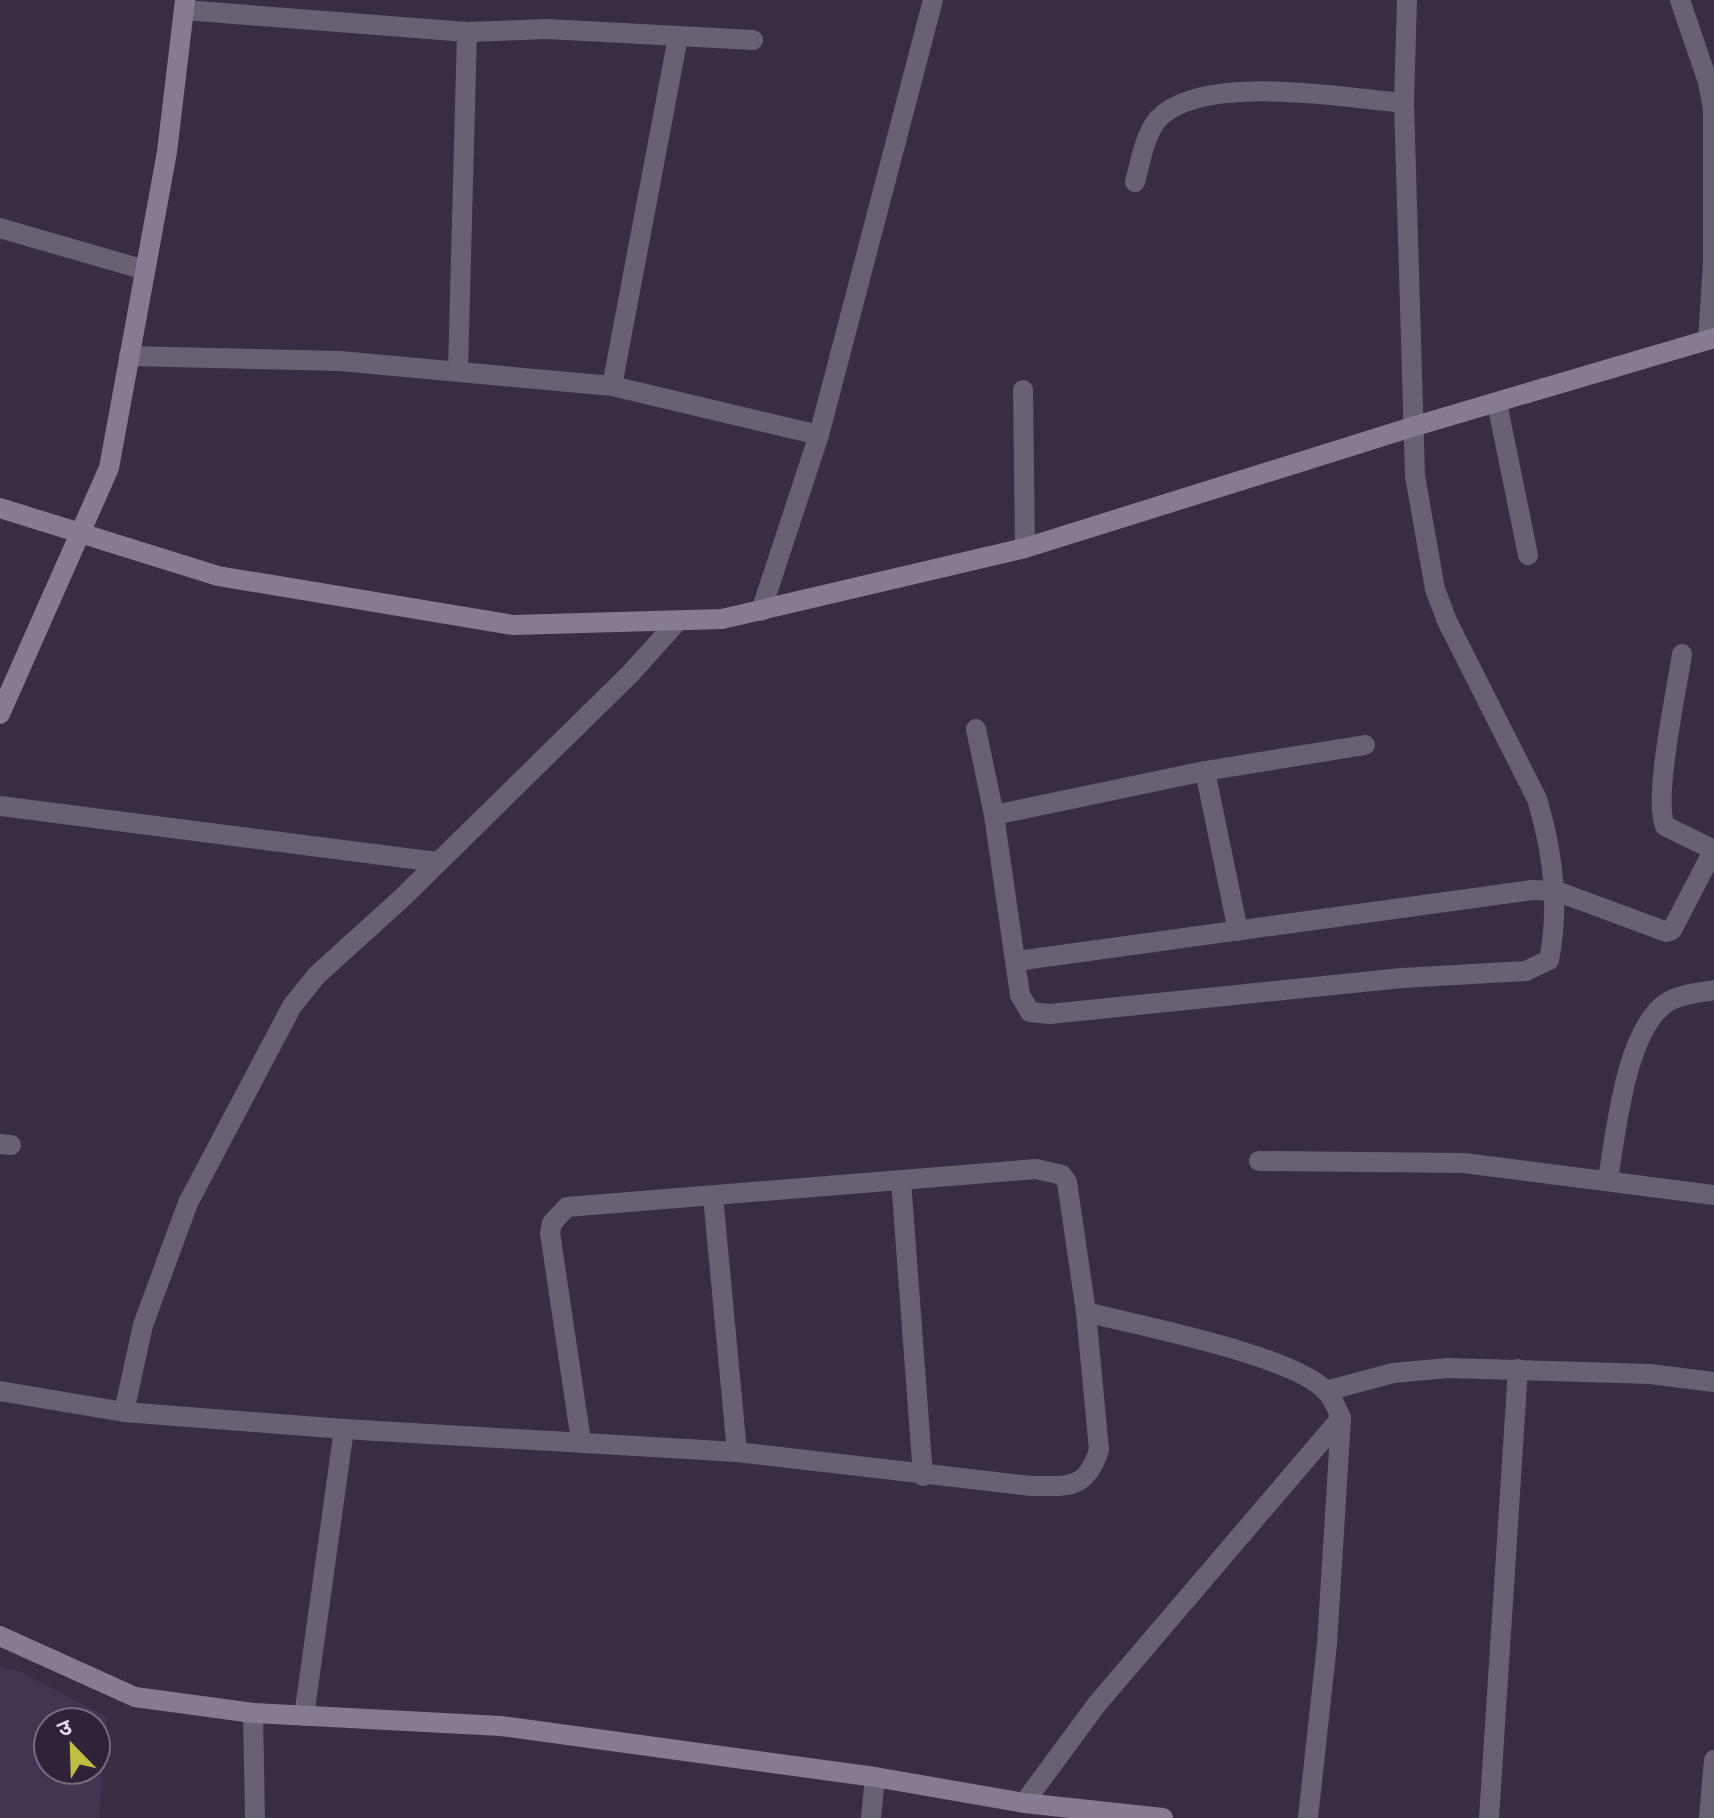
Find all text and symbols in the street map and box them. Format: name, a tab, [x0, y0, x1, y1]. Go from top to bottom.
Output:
north arrow	[32, 1706, 112, 1786]
text: उ	[53, 1713, 76, 1742]

